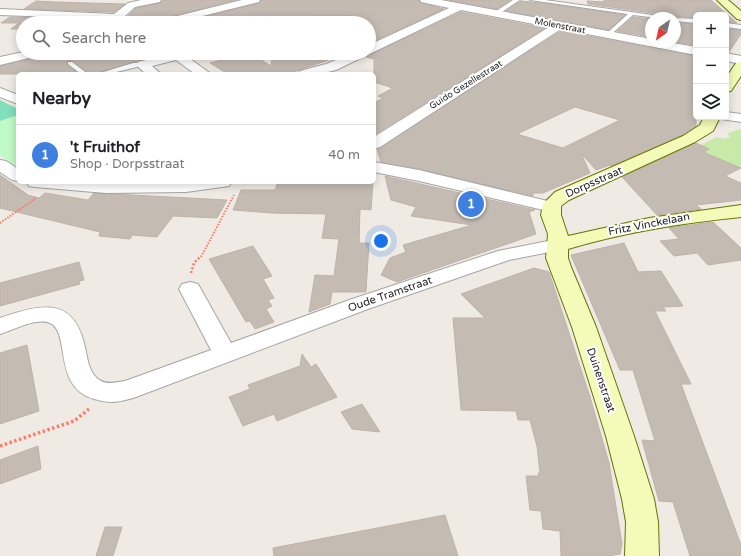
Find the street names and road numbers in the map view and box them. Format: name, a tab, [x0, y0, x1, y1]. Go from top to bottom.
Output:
street label: Molenstraat	[534, 16, 587, 36]
street label: Guido Gezellestraat	[428, 58, 505, 112]
street label: Dorpsstraat	[563, 164, 625, 200]
street label: Fritz Vinckelaan	[607, 210, 691, 238]
street label: Oude Tramstraat	[346, 273, 434, 315]
street label: Duinenstraat	[584, 346, 618, 414]

